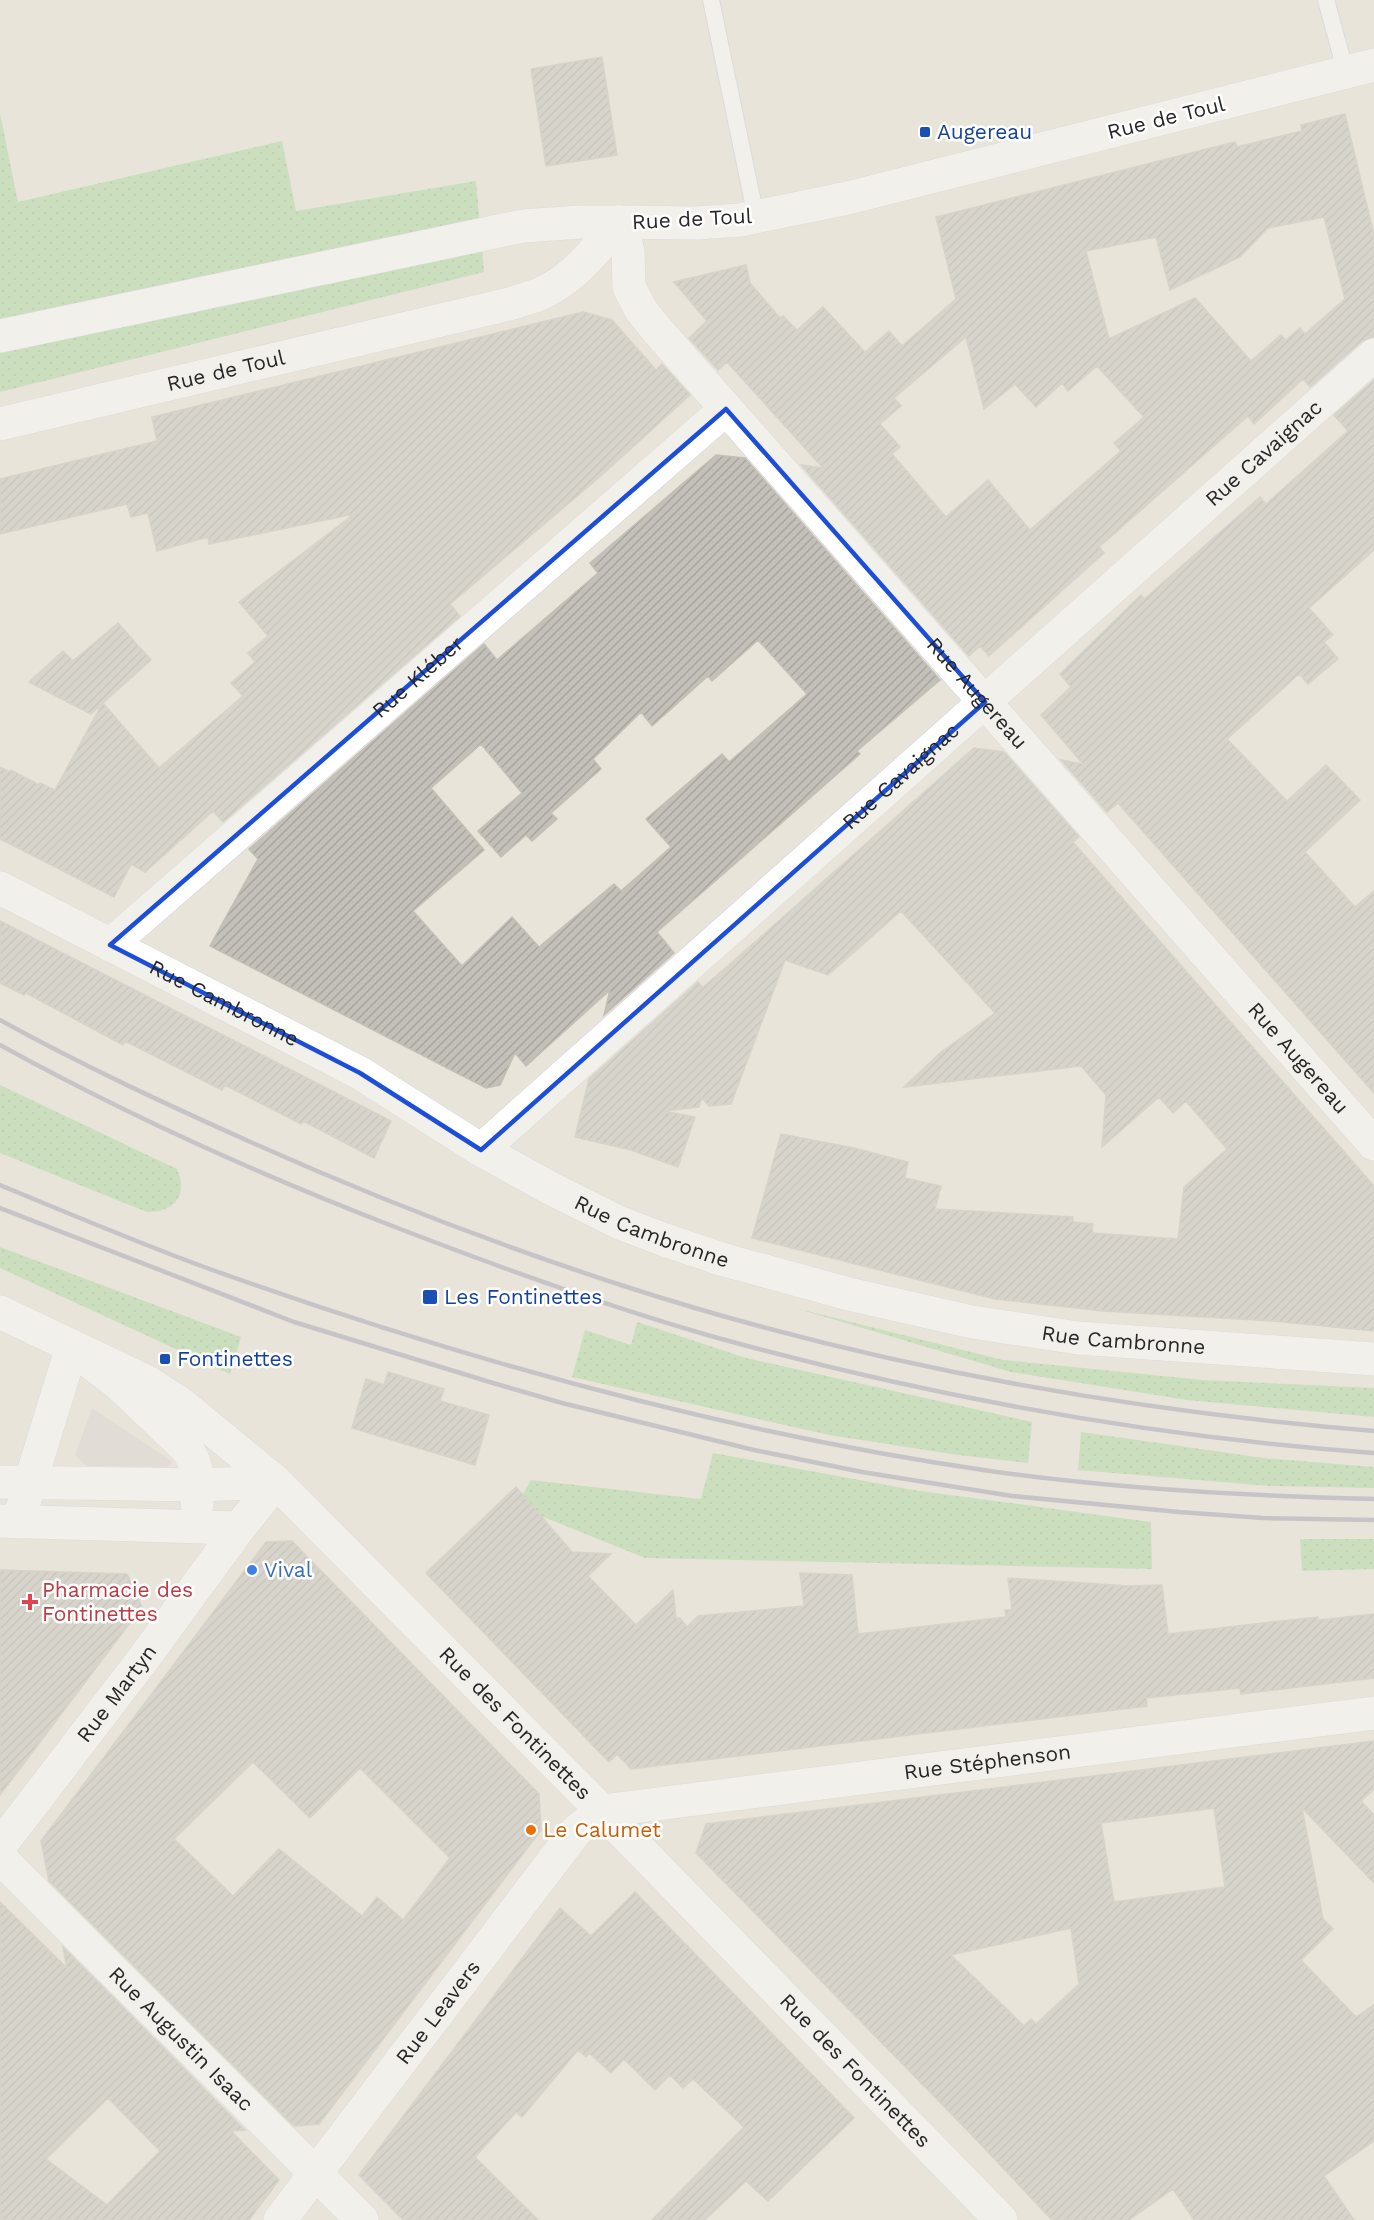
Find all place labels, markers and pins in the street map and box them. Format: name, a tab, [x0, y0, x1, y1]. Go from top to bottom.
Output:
place label: Augereau	[937, 119, 1032, 144]
marker: Augereau	[918, 125, 932, 139]
place label: Les Fontinettes	[444, 1284, 602, 1309]
marker: Les Fontinettes	[421, 1288, 439, 1306]
place label: Fontinettes	[177, 1346, 293, 1371]
marker: Fontinettes	[158, 1352, 172, 1366]
place label: Vival	[264, 1557, 313, 1582]
marker: Vival	[245, 1563, 259, 1577]
place label: Pharmacie des Fontinettes	[42, 1577, 193, 1626]
marker: Pharmacie des Fontinettes	[23, 1595, 37, 1609]
place label: Le Calumet	[543, 1817, 661, 1842]
marker: Le Calumet	[524, 1823, 538, 1837]

